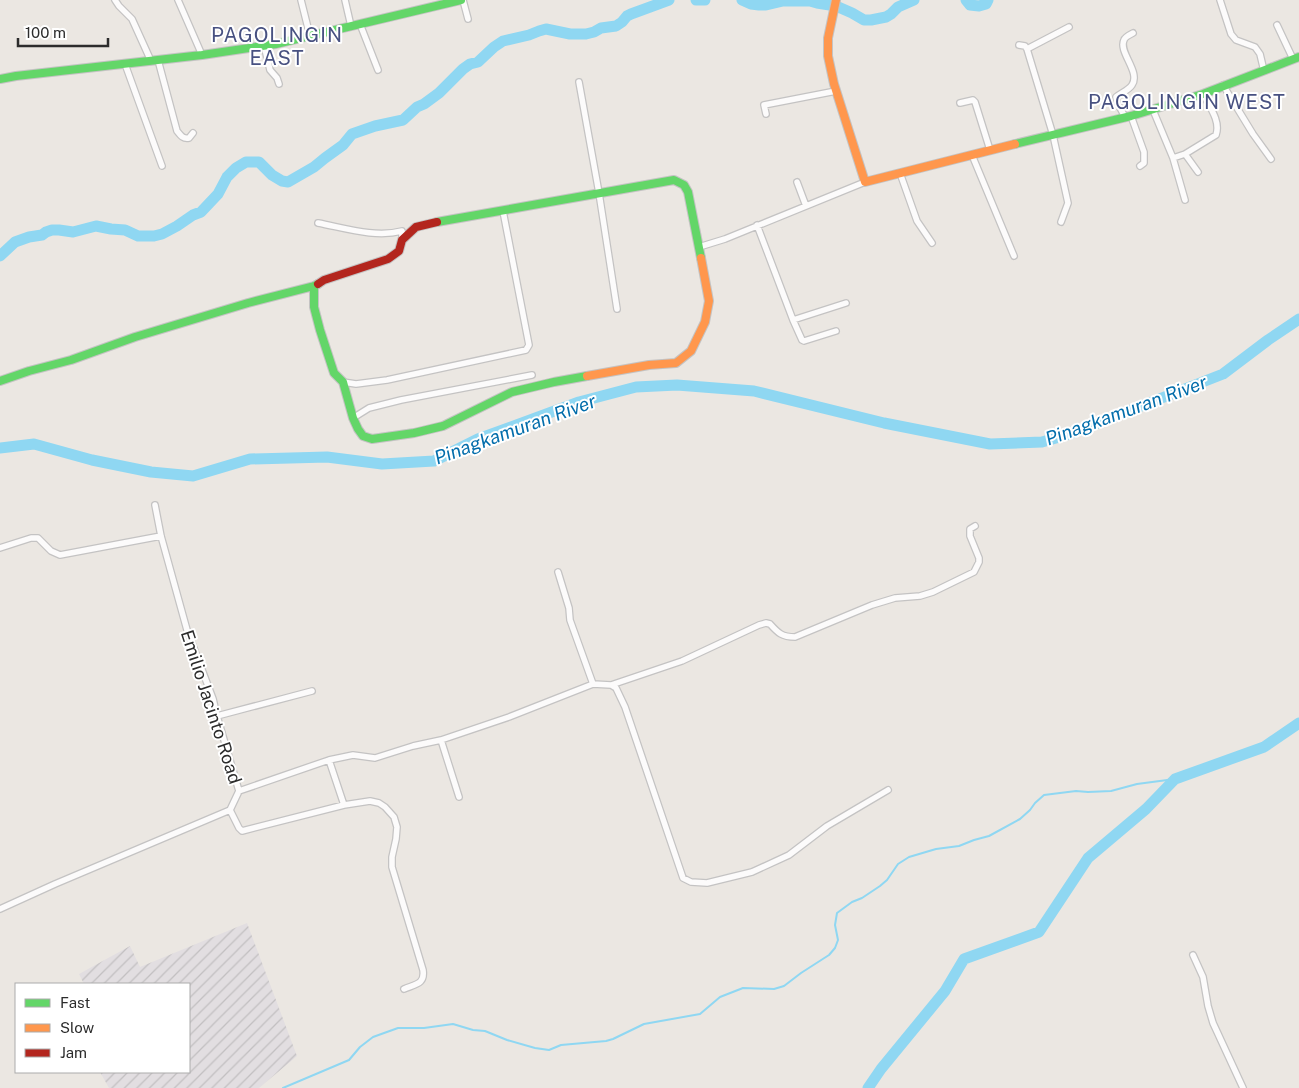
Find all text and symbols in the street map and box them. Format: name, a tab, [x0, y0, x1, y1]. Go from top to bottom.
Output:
scale bar	[18, 15, 108, 47]
district label: PAGOLINGIN EAST	[211, 23, 343, 70]
text: 100 m	[25, 24, 66, 41]
district label: PAGOLINGIN WEST	[1088, 90, 1286, 114]
water label: Pinagkamuran River	[1042, 370, 1211, 450]
water label: Pinagkamuran River	[431, 389, 600, 469]
street label: Emilio Jacinto Road	[177, 627, 246, 786]
legend	[15, 983, 190, 1073]
text: Fast	[60, 994, 90, 1011]
text: Slow	[60, 1019, 95, 1036]
text: Jam	[60, 1044, 87, 1061]

